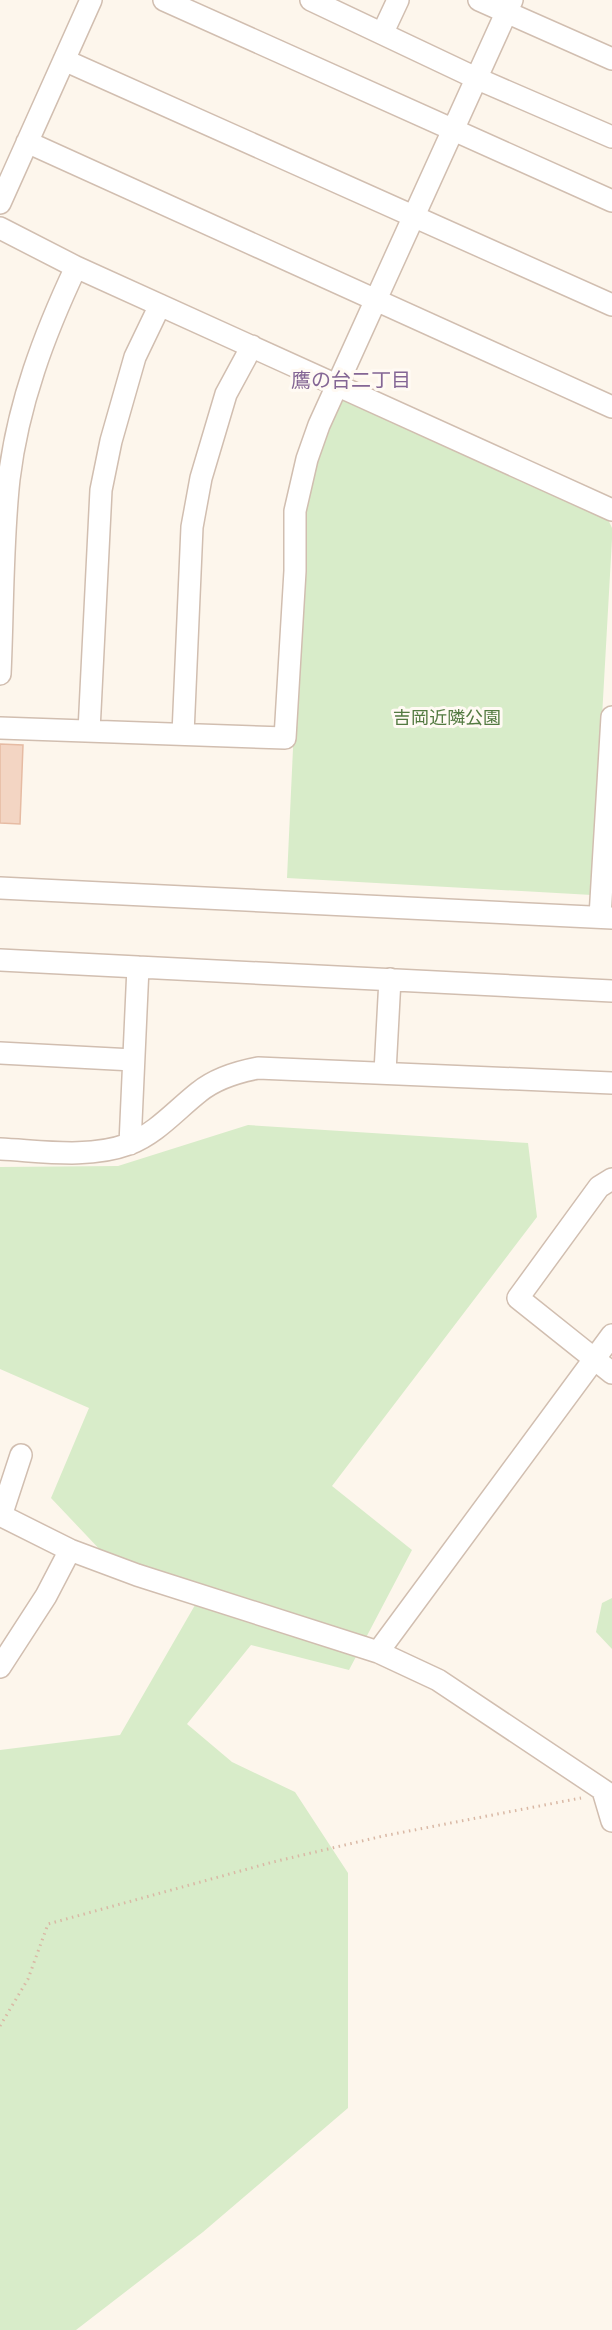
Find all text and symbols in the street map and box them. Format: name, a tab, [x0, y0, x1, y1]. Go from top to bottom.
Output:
district label: 鷹の台二丁目	[291, 366, 411, 393]
park label: 吉岡近隣公園	[393, 705, 501, 729]

